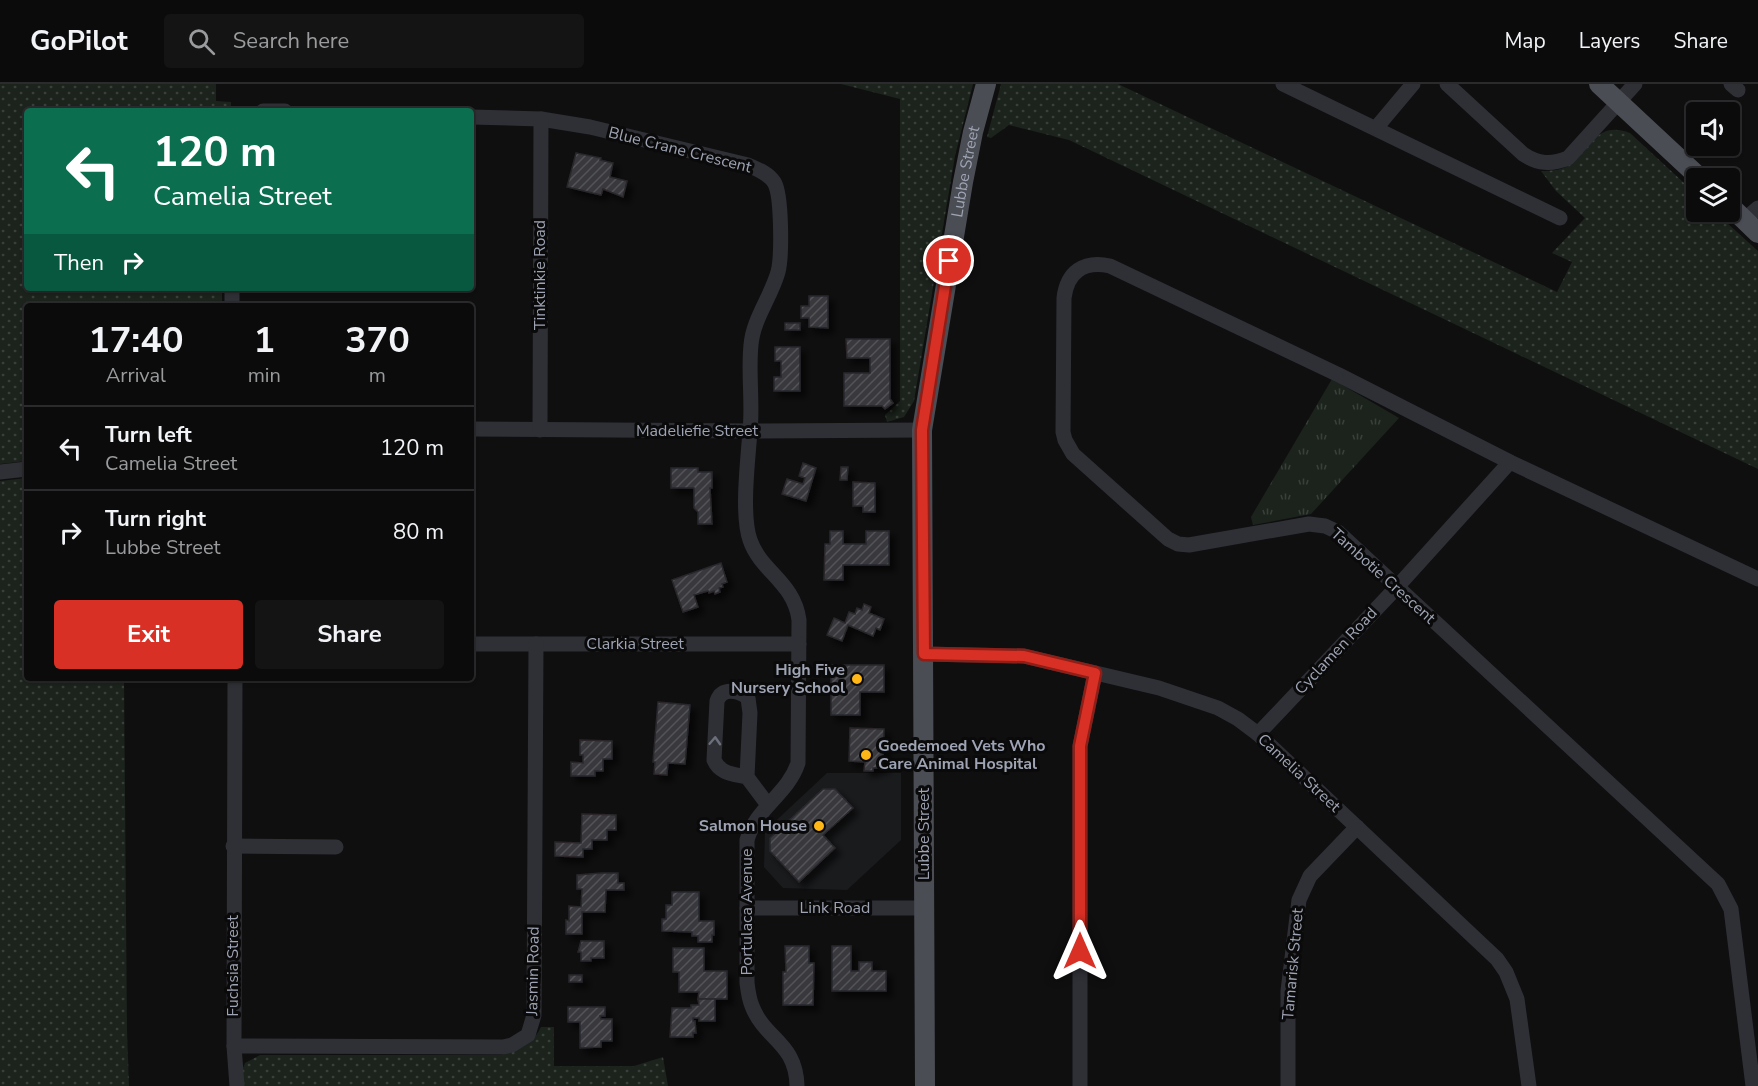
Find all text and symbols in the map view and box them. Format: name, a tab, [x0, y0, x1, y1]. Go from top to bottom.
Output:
search box	[164, 14, 584, 68]
text: GoPilot	[30, 22, 128, 60]
icon: search	[185, 25, 218, 58]
text: Search here	[233, 26, 349, 56]
text: Map	[1504, 27, 1546, 55]
text: Layers	[1579, 27, 1640, 55]
text: Share	[1673, 27, 1728, 55]
map controls	[1686, 102, 1740, 222]
button: sound	[1686, 102, 1740, 156]
street label: Blue Crane Crescent	[606, 122, 754, 179]
street label: Lubbe Street	[946, 123, 985, 219]
text: 120 m	[153, 124, 277, 181]
icon: left	[54, 132, 132, 210]
button: layers	[1686, 168, 1740, 222]
text: Camelia Street	[153, 178, 332, 215]
street label: Tinktinkie Road	[529, 220, 551, 330]
pin	[923, 235, 974, 286]
icon: arrive	[932, 244, 965, 277]
icon: right	[116, 246, 149, 279]
text: Then	[54, 248, 104, 278]
text: 17:40	[88, 316, 184, 365]
text: 1	[253, 316, 275, 365]
text: 370	[345, 316, 410, 365]
text: Arrival	[106, 362, 166, 389]
text: min	[248, 362, 281, 389]
text: m	[369, 362, 386, 389]
text: Turn left	[105, 420, 192, 450]
street label: Madeliefie Street	[636, 420, 758, 442]
icon: left	[54, 432, 87, 465]
text: 120 m	[380, 433, 444, 463]
text: Camelia Street	[105, 450, 237, 477]
text: Turn right	[105, 504, 206, 534]
icon: right	[54, 516, 87, 549]
text: 80 m	[393, 517, 444, 547]
street label: Tambotie Crescent	[1326, 523, 1440, 629]
text: Lubbe Street	[105, 534, 221, 561]
button: Exit	[54, 600, 243, 669]
button: Share	[255, 600, 444, 669]
street label: Cyclamen Road	[1290, 603, 1382, 699]
street label: Clarkia Street	[586, 633, 684, 655]
place label: High Five Nursery School	[731, 659, 845, 699]
marker: High Five Nursery School	[850, 672, 864, 686]
street label: Camelia Street	[1253, 729, 1346, 817]
place label: Goedemoed Vets Who Care Animal Hospital	[878, 735, 1045, 775]
one-way arrow	[708, 737, 721, 746]
marker: Goedemoed Vets Who Care Animal Hospital	[859, 748, 873, 762]
street label: Lubbe Street	[913, 787, 935, 880]
place label: Salmon House	[699, 815, 807, 837]
marker: Salmon House	[812, 819, 826, 833]
street label: Portulaca Avenue	[736, 849, 758, 976]
street label: Link Road	[800, 897, 870, 919]
street label: Tamarisk Street	[1277, 907, 1309, 1021]
street label: Fuchsia Street	[222, 915, 244, 1017]
position arrow	[1048, 919, 1112, 983]
street label: Jasmin Road	[521, 926, 545, 1017]

